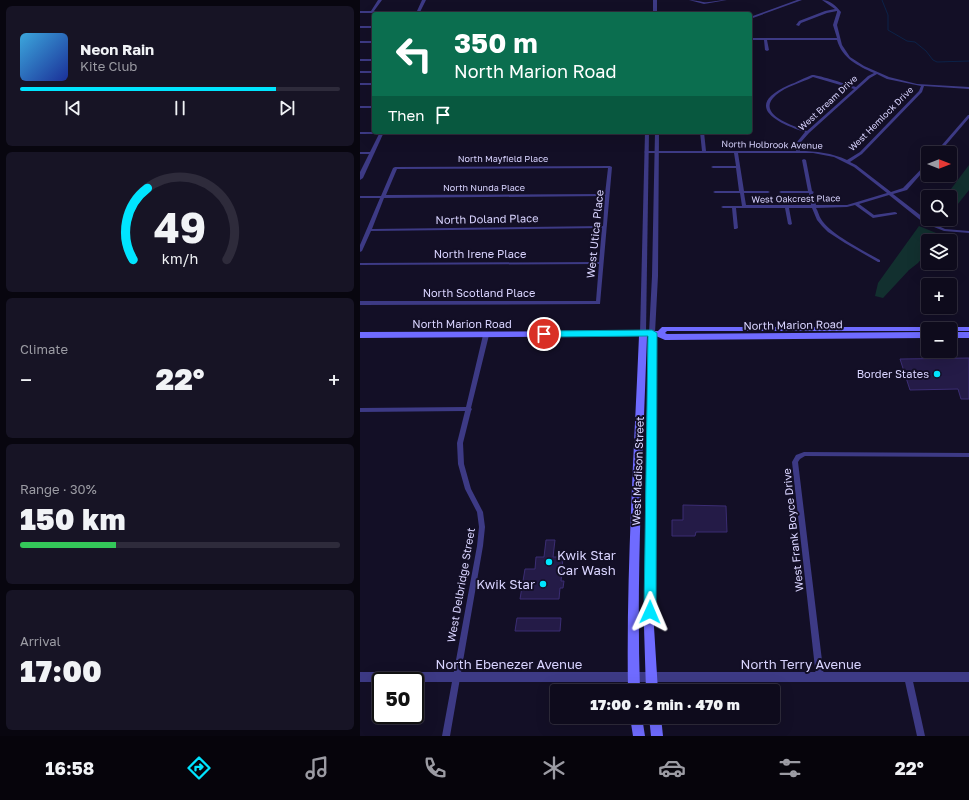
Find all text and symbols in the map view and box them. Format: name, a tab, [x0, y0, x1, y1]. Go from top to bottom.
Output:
text: 350 m	[454, 26, 538, 59]
icon: left	[388, 28, 440, 80]
text: Neon Rain	[80, 40, 154, 58]
text: Kite Club	[80, 58, 137, 74]
text: North Marion Road	[454, 60, 617, 82]
street label: West Bream Drive	[796, 73, 859, 133]
street label: West Hemlock Drive	[846, 84, 915, 153]
icon: previous	[62, 97, 84, 119]
icon: pause	[169, 97, 191, 119]
icon: next	[276, 97, 298, 119]
icon: arrive	[432, 104, 454, 126]
text: Then	[388, 106, 424, 124]
street label: North Holbrook Avenue	[721, 138, 823, 151]
north arrow	[921, 146, 957, 182]
map controls	[921, 146, 957, 358]
street label: North Mayfield Place	[458, 153, 548, 164]
street label: North Nunda Place	[443, 182, 525, 193]
street label: West Utica Place	[583, 189, 606, 279]
button: search	[921, 190, 957, 226]
street label: West Oakcrest Place	[751, 192, 841, 205]
text: 49	[154, 202, 206, 252]
street label: North Doland Place	[435, 211, 539, 226]
button: layers	[921, 234, 957, 270]
street label: North Irene Place	[434, 247, 526, 260]
text: km/h	[162, 250, 198, 267]
button: +	[921, 278, 957, 314]
street label: North Scotland Place	[423, 286, 535, 299]
street label: North Marion Road	[412, 317, 512, 330]
pin	[527, 317, 561, 351]
street label: North Marion Road	[743, 317, 843, 332]
button: −	[921, 322, 957, 358]
icon: arrive	[533, 323, 555, 345]
text: Climate	[20, 341, 68, 357]
text: 22°	[156, 361, 204, 397]
text: −	[20, 366, 32, 393]
text: +	[328, 366, 340, 393]
place label: Border States	[857, 367, 929, 380]
marker: Border States	[932, 369, 942, 379]
street label: West Madison Street	[629, 416, 646, 526]
street label: West Frank Boyce Drive	[780, 468, 805, 593]
text: Range · 30%	[20, 481, 97, 497]
text: 150 km	[20, 501, 125, 537]
street label: West Delbridge Street	[444, 527, 477, 643]
place label: Kwik Star Car Wash	[557, 547, 616, 578]
marker: Kwik Star Car Wash	[544, 557, 554, 567]
place label: Kwik Star	[476, 576, 535, 592]
marker: Kwik Star	[538, 579, 548, 589]
position arrow	[629, 591, 671, 633]
text: Arrival	[20, 633, 61, 649]
text: 17:00	[20, 653, 102, 689]
street label: North Ebenezer Avenue	[436, 656, 582, 672]
street label: North Terry Avenue	[741, 656, 861, 672]
speed limit sign: 50	[372, 672, 424, 724]
text: 17:00 · 2 min · 470 m	[590, 695, 740, 713]
icon: directions	[185, 754, 213, 782]
icon: music	[303, 754, 331, 782]
icon: phone	[421, 754, 449, 782]
icon: climate	[540, 754, 568, 782]
icon: car	[658, 754, 686, 782]
icon: filters	[776, 754, 804, 782]
text: 16:58	[45, 757, 94, 779]
text: 22°	[895, 757, 924, 779]

